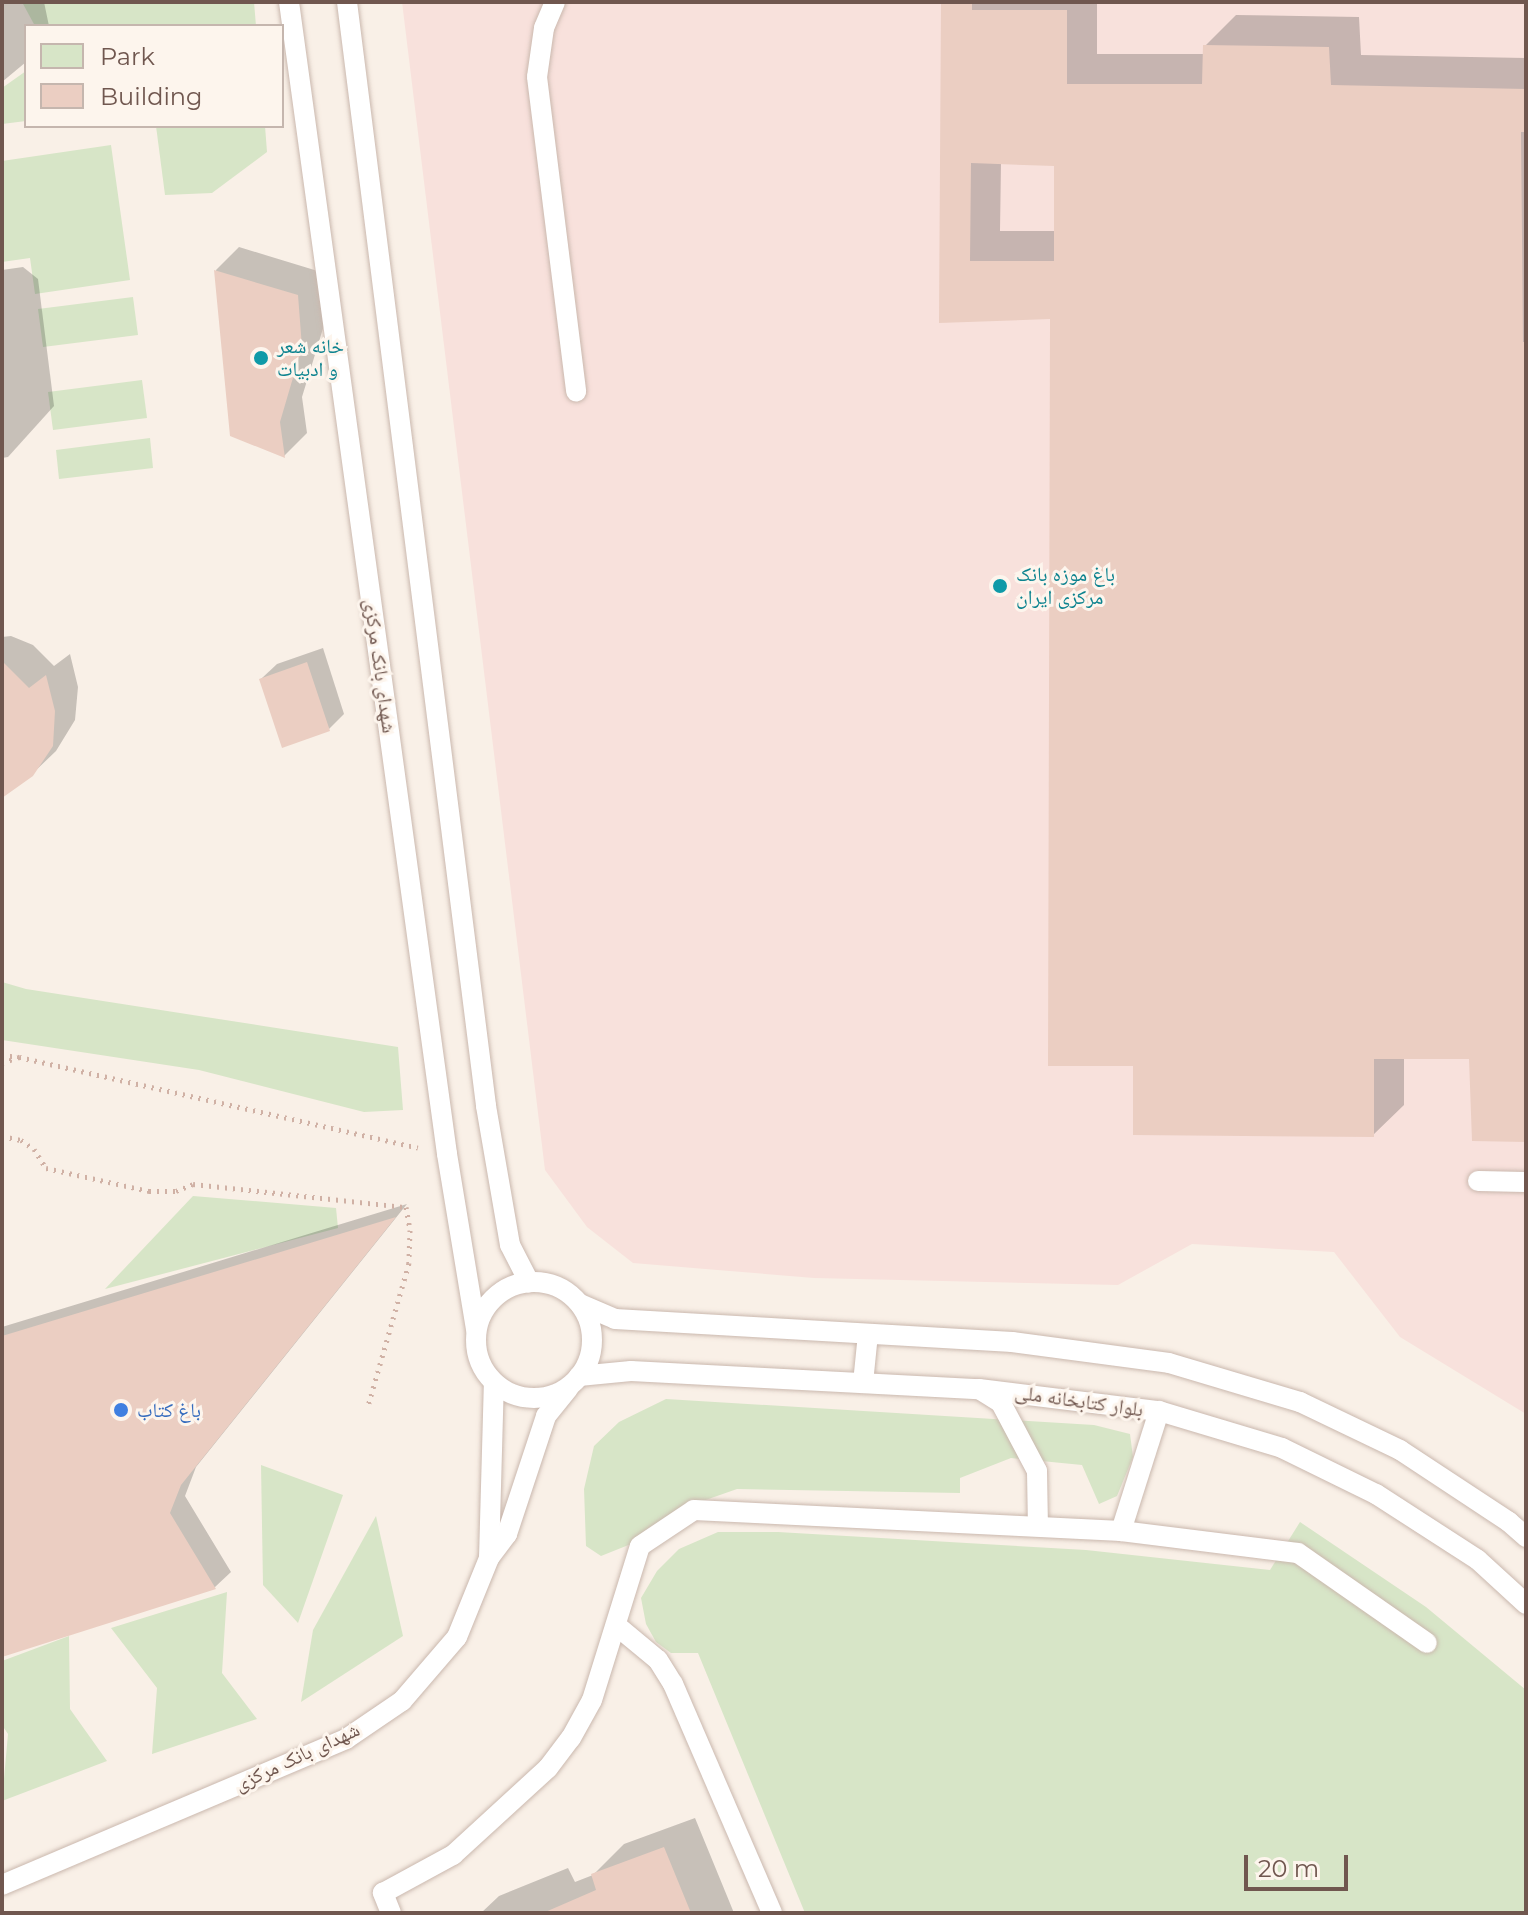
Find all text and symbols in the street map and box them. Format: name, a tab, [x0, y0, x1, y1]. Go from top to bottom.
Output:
legend	[24, 24, 284, 128]
text: Park	[100, 42, 155, 71]
text: Building	[100, 82, 203, 111]
place label: خانه شعر و ادبیات	[277, 334, 344, 381]
marker: خانه شعر و ادبیات	[252, 349, 270, 367]
place label: باغ موزه بانک مرکزی ایران	[1016, 562, 1115, 609]
marker: باغ موزه بانک مرکزی ایران	[991, 577, 1009, 595]
street label: شهدای بانک مرکزی	[359, 597, 401, 735]
street label: بلوار کتابخانه ملی	[1013, 1380, 1145, 1422]
place label: باغ کتاب	[137, 1398, 201, 1422]
marker: باغ کتاب	[112, 1401, 130, 1419]
street label: شهدای بانک مرکزی	[231, 1718, 363, 1796]
scale bar	[1248, 1839, 1352, 1889]
text: 20 m	[1258, 1854, 1319, 1883]

